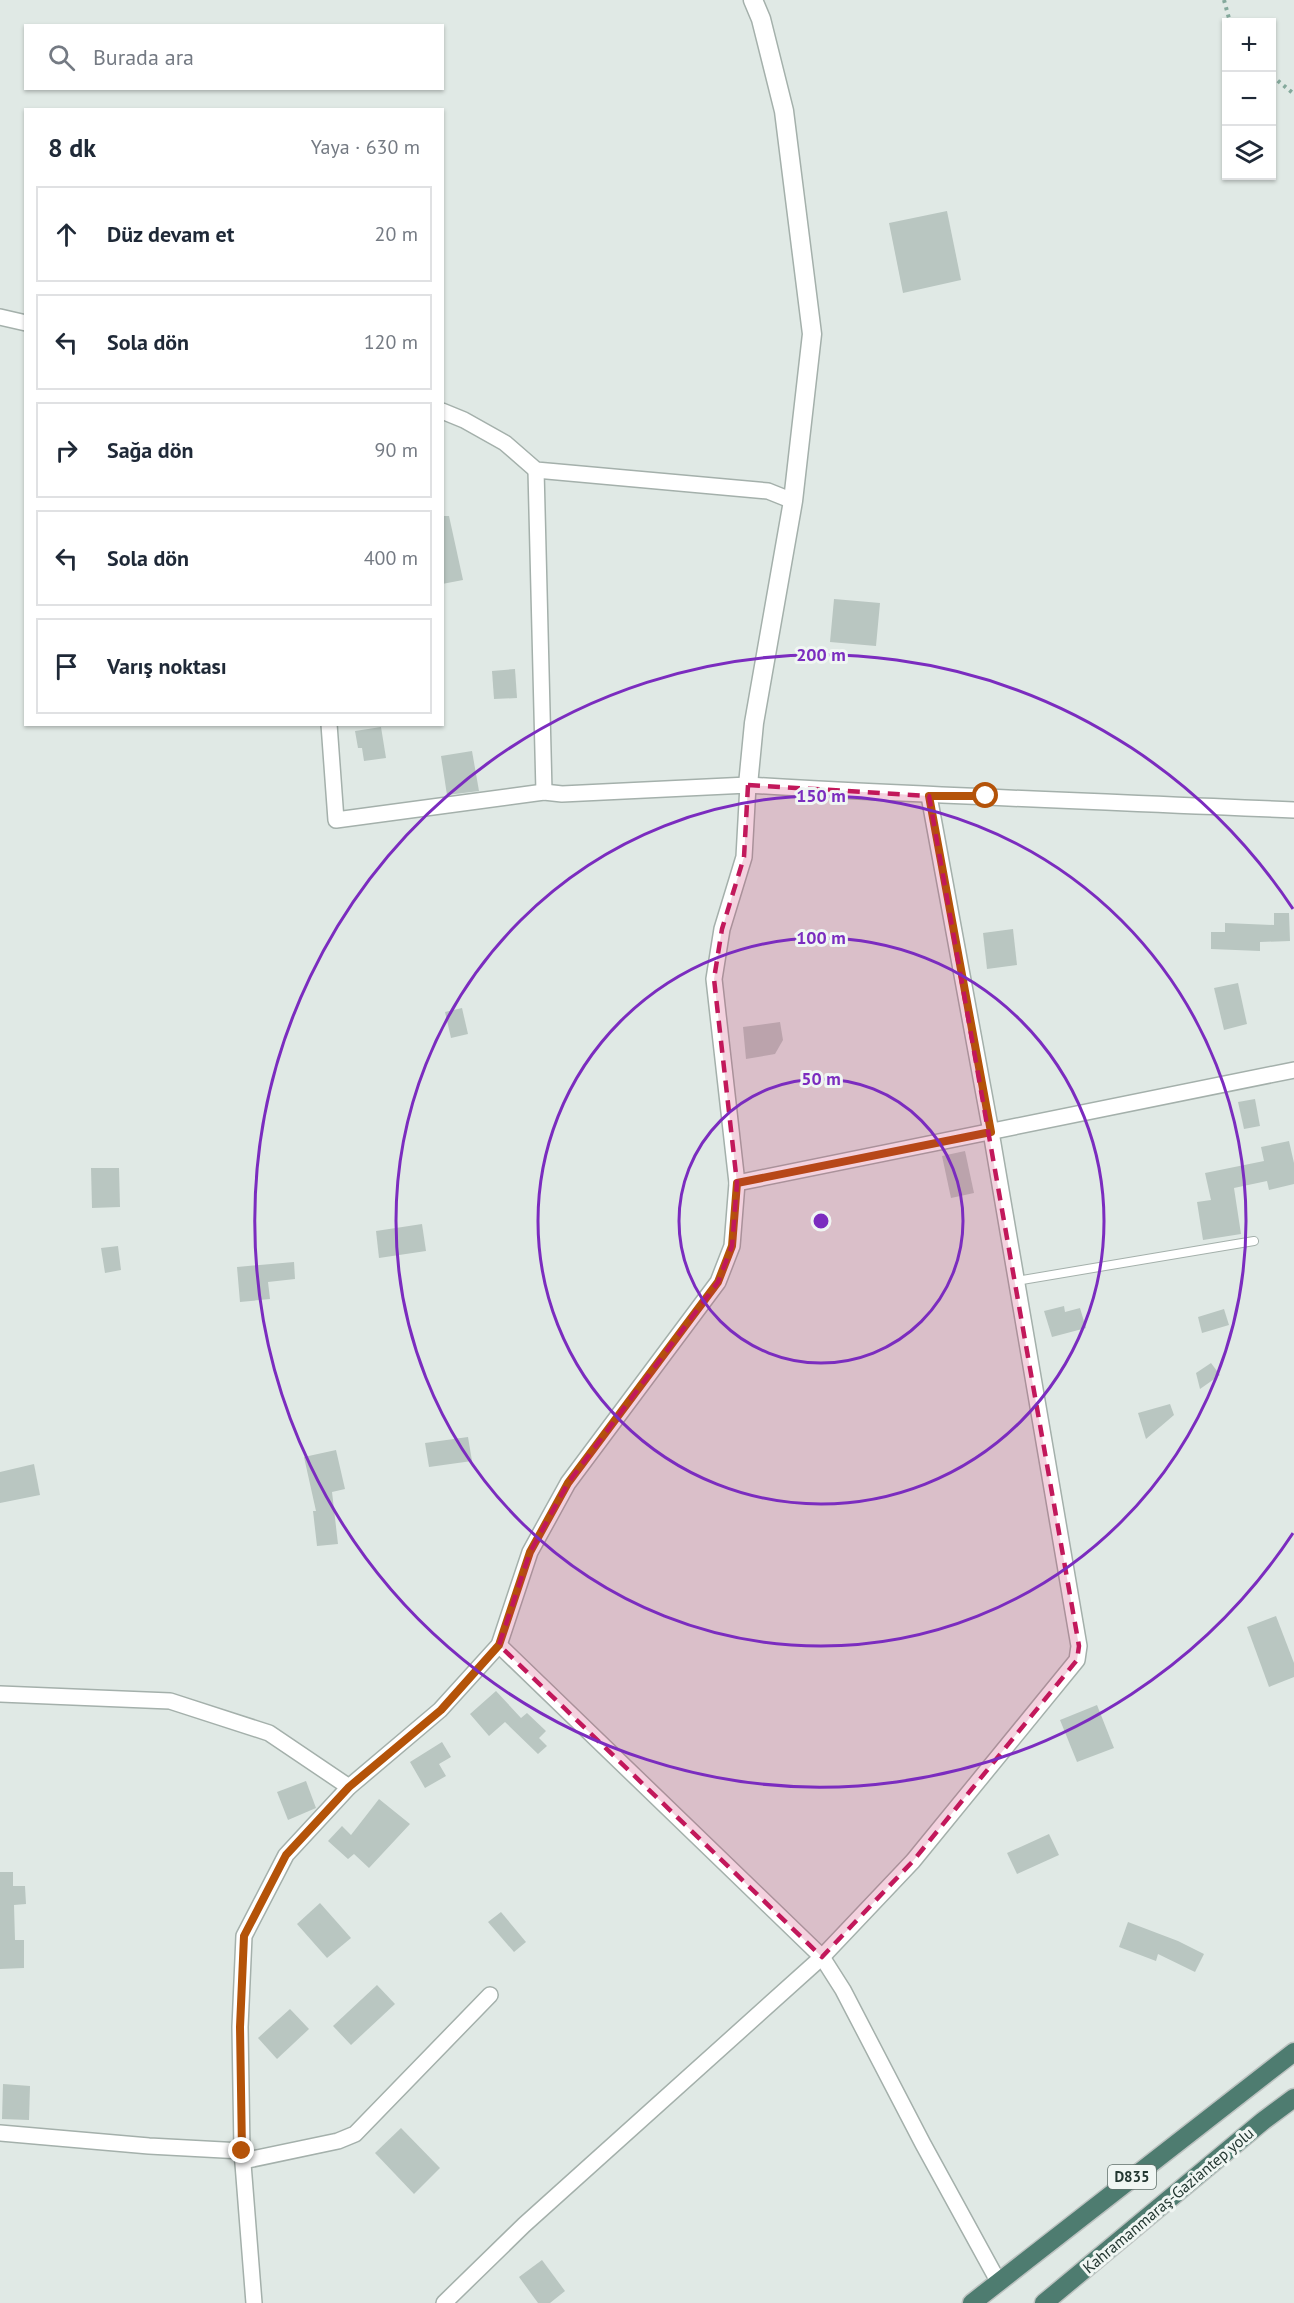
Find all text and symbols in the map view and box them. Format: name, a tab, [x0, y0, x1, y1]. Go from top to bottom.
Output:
map controls	[1222, 18, 1276, 180]
button: +	[1222, 18, 1276, 72]
search box	[24, 24, 444, 90]
icon: search	[45, 41, 78, 74]
text: Burada ara	[93, 43, 194, 71]
button: −	[1222, 72, 1276, 126]
button: layers	[1222, 126, 1276, 180]
text: 8 dk	[48, 131, 96, 164]
text: Yaya · 630 m	[311, 134, 420, 160]
icon: ahead	[50, 218, 83, 251]
text: Düz devam et	[107, 220, 234, 248]
text: 20 m	[375, 221, 418, 247]
icon: left	[50, 326, 83, 359]
text: Sola dön	[107, 328, 189, 356]
text: 120 m	[364, 329, 418, 355]
icon: right	[50, 434, 83, 467]
text: Sağa dön	[107, 436, 194, 464]
text: 90 m	[375, 437, 418, 463]
icon: left	[50, 542, 83, 575]
text: Sola dön	[107, 544, 189, 572]
text: 400 m	[364, 545, 418, 571]
text: 200 m	[796, 643, 846, 666]
icon: arrive	[50, 650, 83, 683]
text: Varış noktası	[107, 652, 227, 680]
route start	[972, 782, 998, 808]
text: 150 m	[796, 784, 846, 807]
text: 100 m	[796, 926, 846, 949]
text: 50 m	[801, 1067, 841, 1090]
centre of rings	[811, 1211, 831, 1231]
street label: Kahramanmaraş-Gaziantep yolu	[1078, 2123, 1258, 2277]
route end	[228, 2137, 254, 2163]
road number: D835	[1108, 2165, 1156, 2189]

